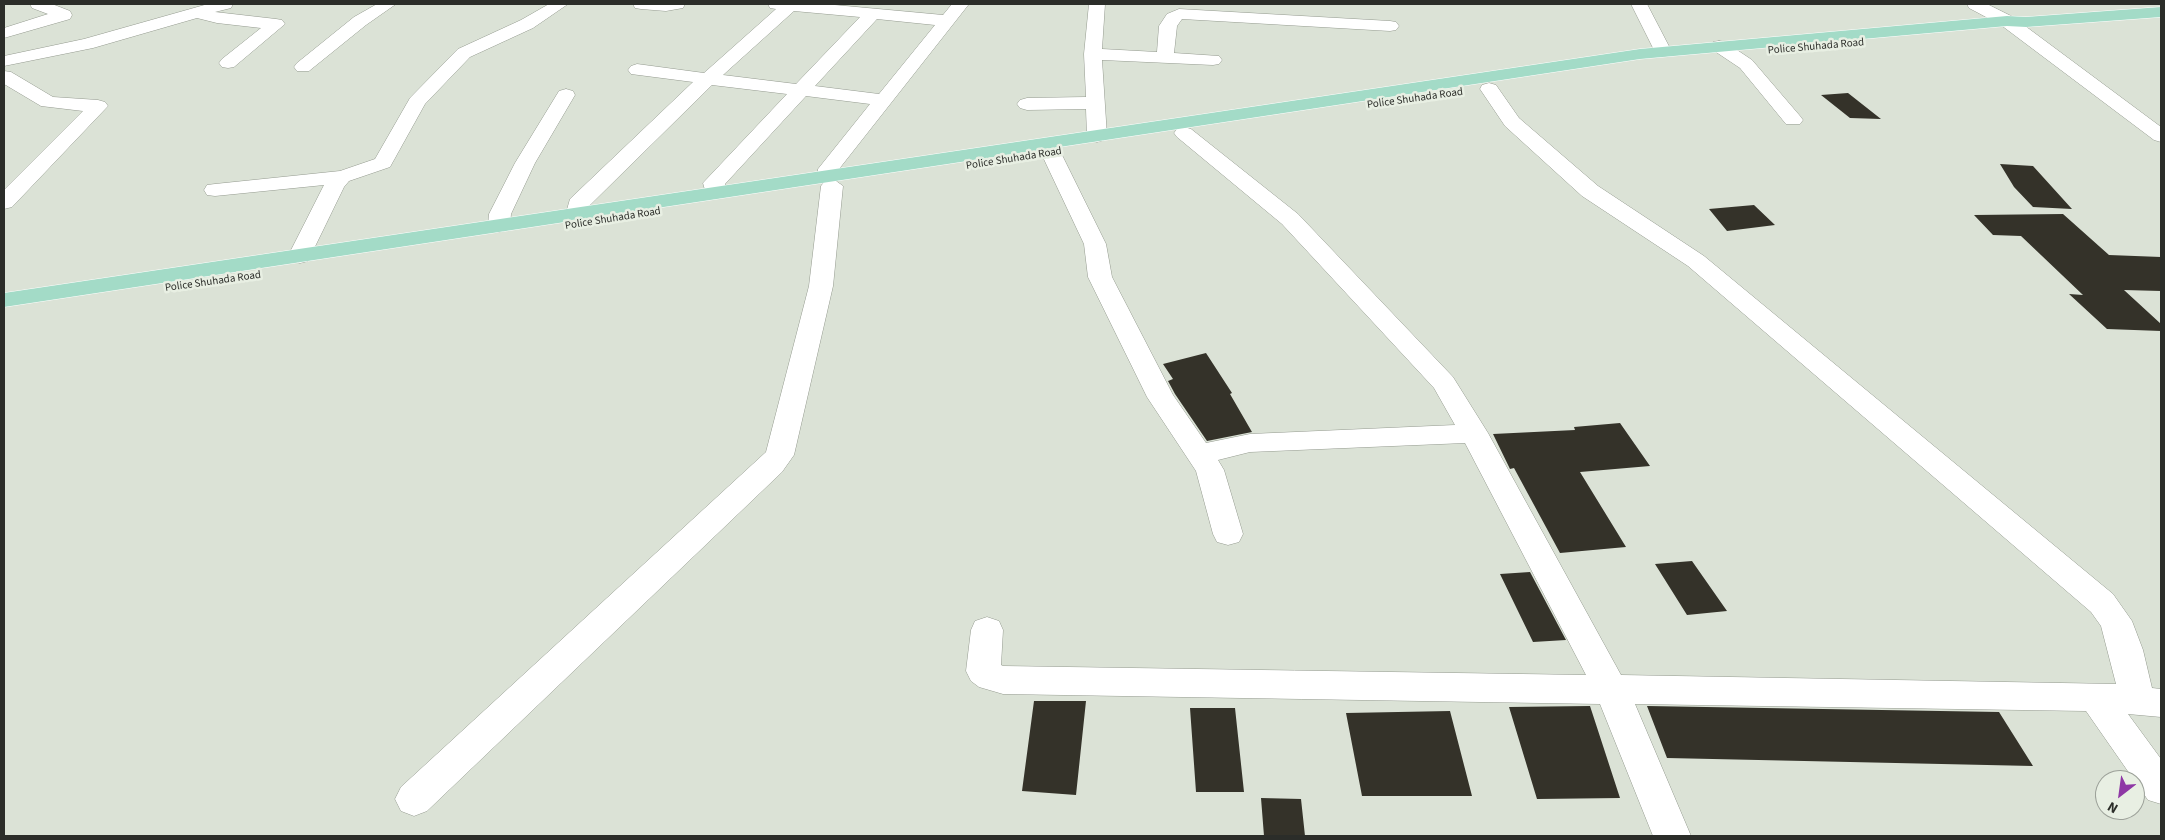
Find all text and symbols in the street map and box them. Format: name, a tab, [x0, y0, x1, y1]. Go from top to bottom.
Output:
street label: Police Shuhada Road	[1767, 36, 1865, 58]
street label: Police Shuhada Road	[1366, 86, 1464, 112]
street label: Police Shuhada Road	[965, 145, 1063, 173]
street label: Police Shuhada Road	[564, 205, 662, 233]
street label: Police Shuhada Road	[164, 269, 262, 295]
north arrow	[2095, 770, 2145, 820]
text: N	[2104, 796, 2122, 818]

